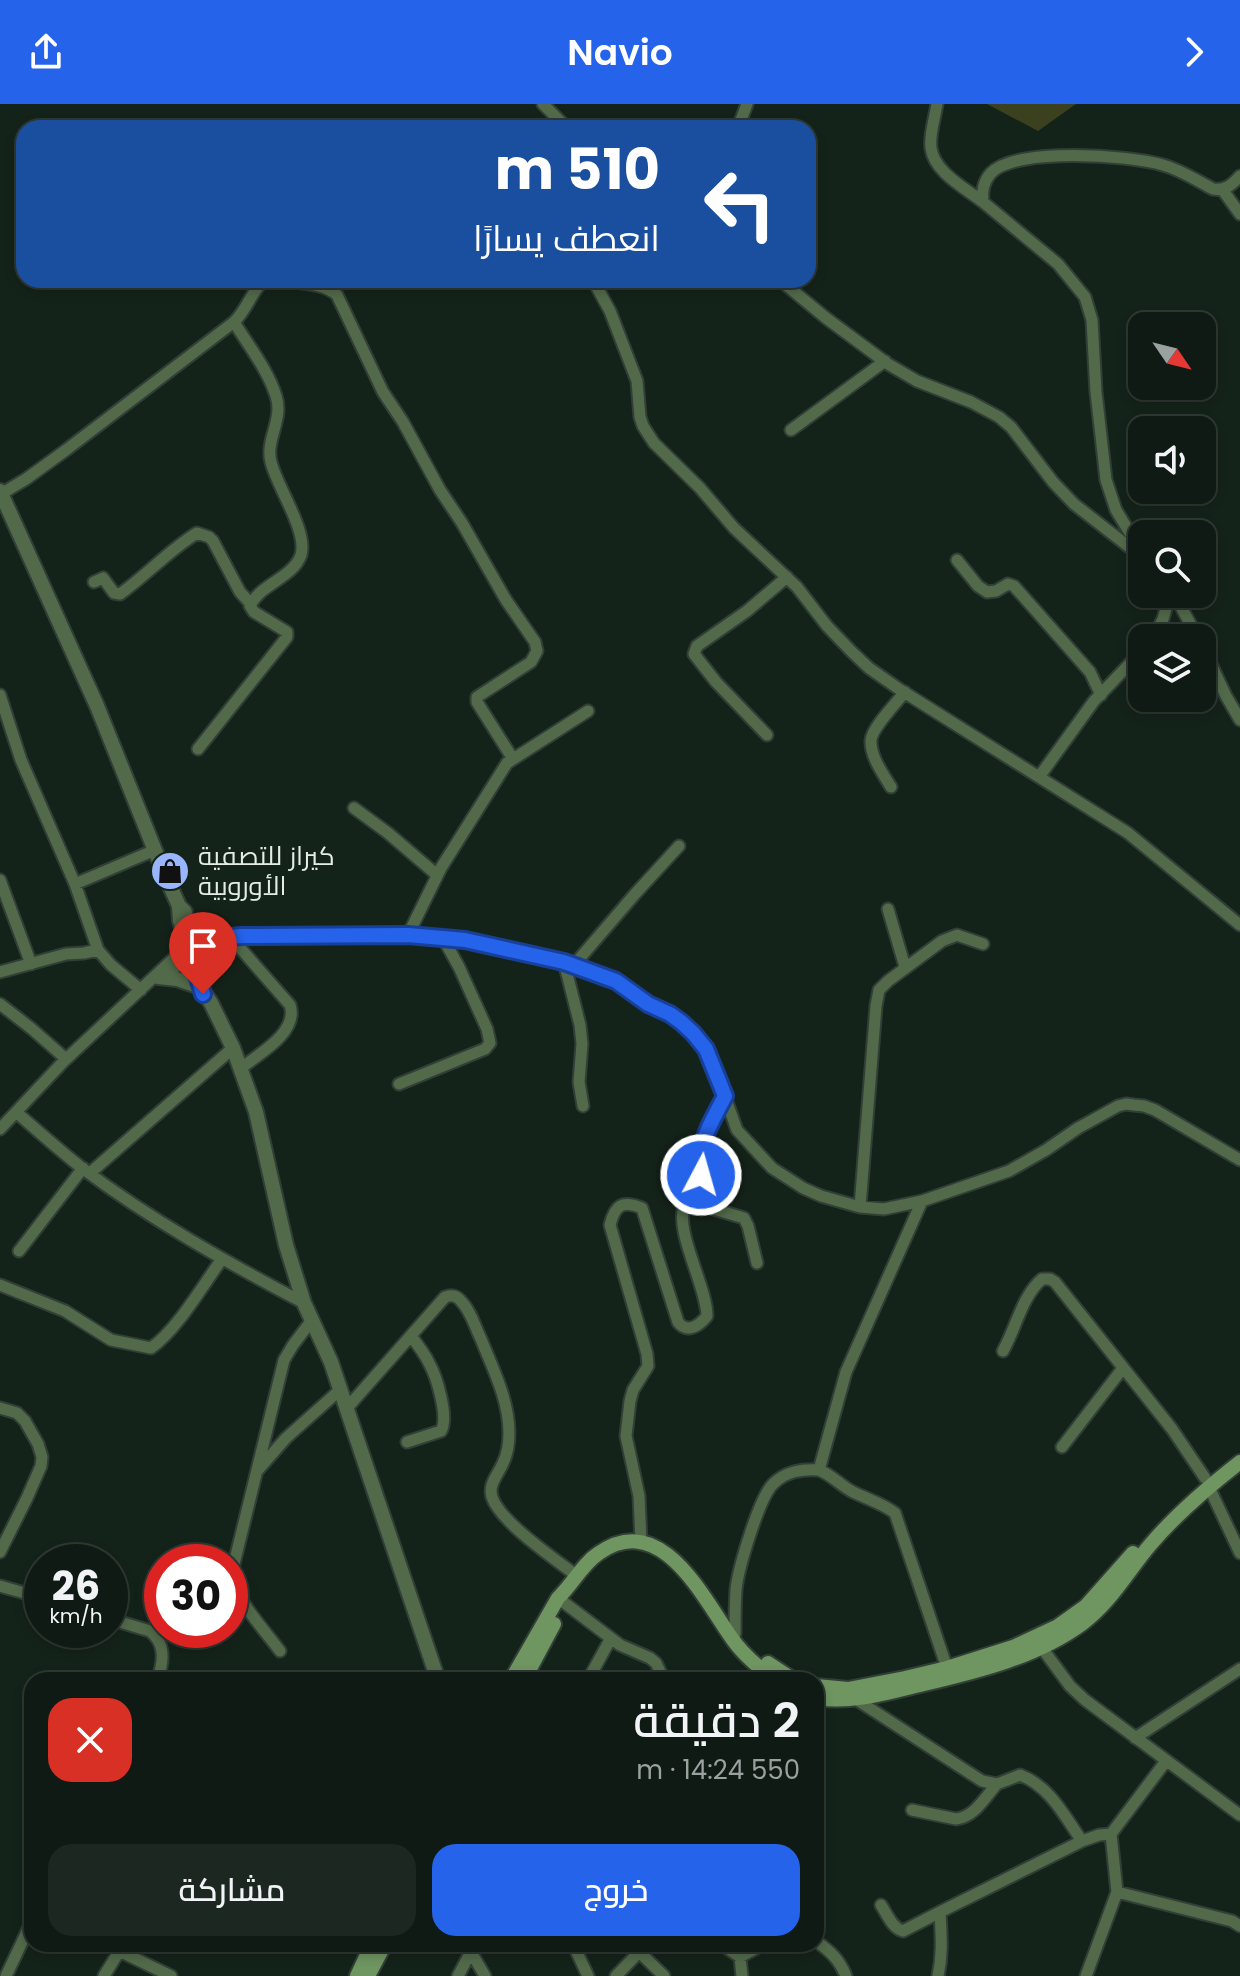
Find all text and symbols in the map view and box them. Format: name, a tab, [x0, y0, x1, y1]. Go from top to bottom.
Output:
text: Navio	[567, 27, 673, 78]
icon: share	[24, 30, 68, 74]
icon: forward	[1172, 30, 1216, 74]
text: 510 m	[495, 130, 660, 209]
icon: left	[688, 152, 792, 256]
text: انعطف يسارًا	[473, 213, 660, 264]
north arrow	[1128, 312, 1216, 400]
map controls	[1128, 312, 1216, 712]
button: sound	[1128, 416, 1216, 504]
button: search	[1128, 520, 1216, 608]
button: layers	[1128, 624, 1216, 712]
place label: كيراز للتصفية الأوروبية	[198, 838, 335, 904]
shop icon: كيراز للتصفية الأوروبية	[149, 850, 191, 892]
pin	[169, 912, 237, 994]
icon: arrive	[181, 924, 225, 968]
position arrow	[659, 1133, 743, 1217]
speed limit sign: 30	[144, 1544, 248, 1648]
text: 26	[52, 1558, 100, 1614]
text: km/h	[49, 1602, 103, 1630]
text: 2 دقيقة	[633, 1687, 800, 1754]
button: close	[48, 1698, 132, 1782]
text: 550 m · 14:24	[636, 1752, 800, 1788]
button: مشاركة	[48, 1844, 416, 1936]
button: خروج	[432, 1844, 800, 1936]

